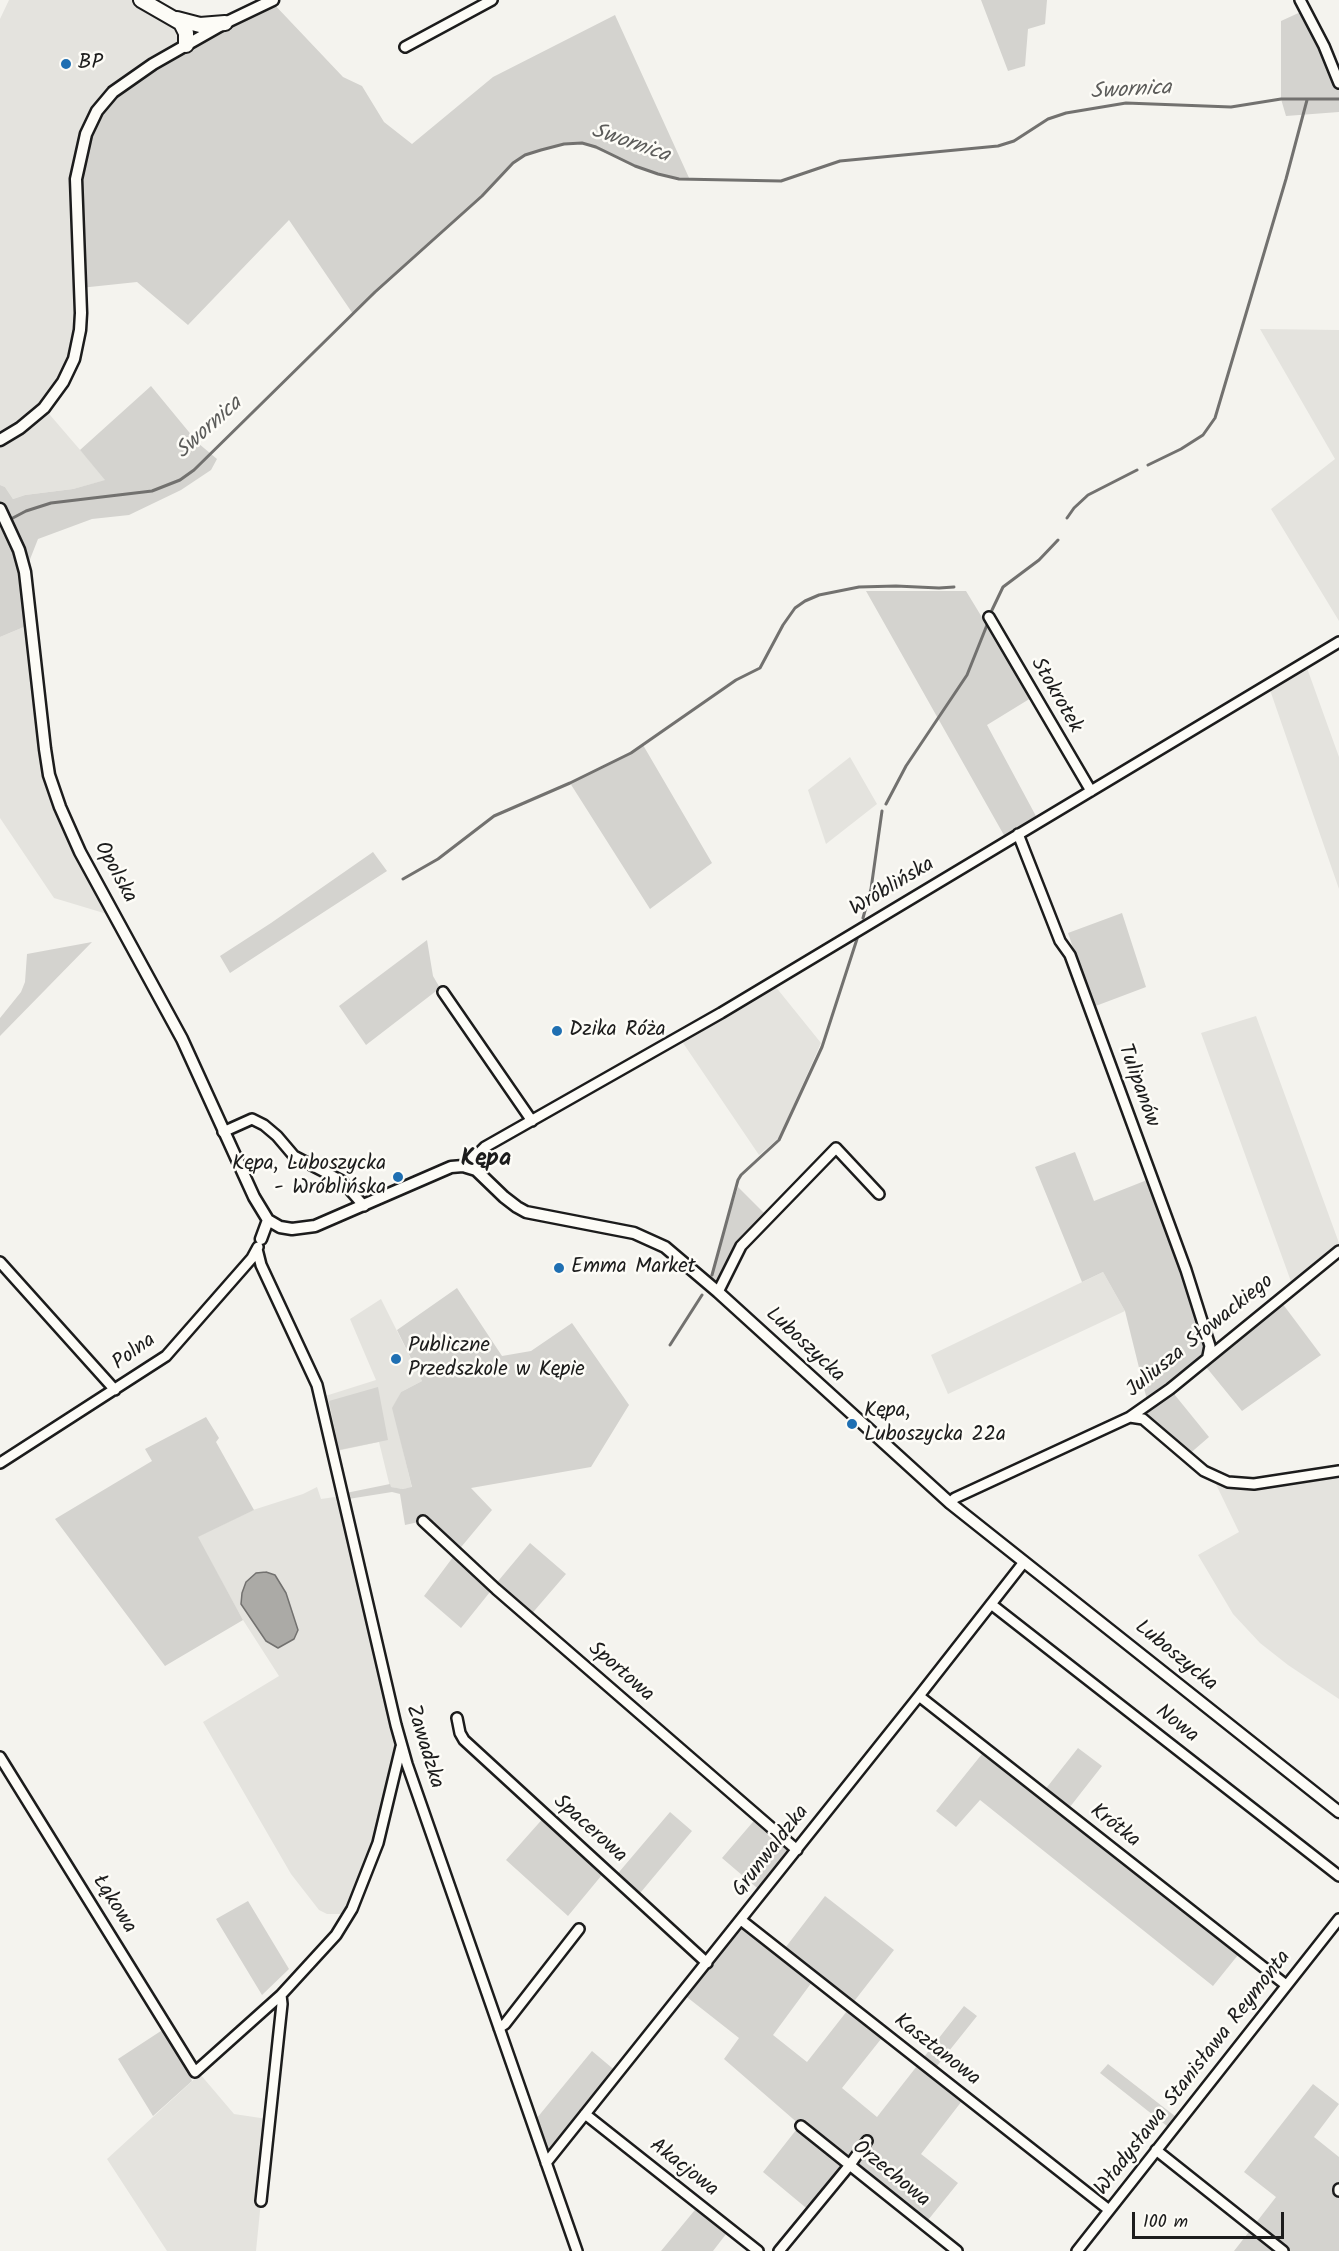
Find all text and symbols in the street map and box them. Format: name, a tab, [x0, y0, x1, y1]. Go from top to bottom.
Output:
place label: BP	[78, 51, 103, 77]
marker: BP	[59, 57, 73, 71]
water label: Swornica	[1090, 77, 1172, 107]
water label: Swornica	[588, 119, 672, 171]
water label: Swornica	[171, 392, 249, 466]
street label: Stokrotek	[1023, 654, 1087, 738]
street label: Opolska	[87, 838, 141, 908]
street label: Wróblińska	[846, 853, 940, 923]
place label: Dzika Róża	[569, 1018, 666, 1044]
marker: Dzika Róża	[550, 1024, 564, 1038]
street label: Tulipanów	[1110, 1041, 1164, 1131]
district label: Kępa	[461, 1147, 511, 1175]
place label: Kępa, Luboszycka - Wróblińska	[232, 1152, 386, 1202]
marker: Kępa, Luboszycka - Wróblińska	[391, 1170, 405, 1184]
place label: Emma Market	[571, 1255, 696, 1281]
marker: Emma Market	[552, 1261, 566, 1275]
street label: Juliusza Słowackiego	[1122, 1270, 1280, 1404]
street label: Luboszycka	[759, 1303, 849, 1389]
street label: Polna	[109, 1329, 161, 1377]
place label: Publiczne Przedszkole w Kępie	[408, 1334, 585, 1384]
marker: Publiczne Przedszkole w Kępie	[389, 1352, 403, 1366]
place label: Kępa, Luboszycka 22a	[864, 1399, 1006, 1449]
marker: Kępa, Luboszycka 22a	[845, 1417, 859, 1431]
street label: Luboszycka	[1129, 1616, 1221, 1698]
street label: Sportowa	[582, 1637, 658, 1709]
street label: Nowa	[1149, 1700, 1203, 1750]
street label: Zawadzka	[398, 1702, 448, 1792]
street label: Spacerowa	[547, 1790, 631, 1870]
street label: Krótka	[1084, 1800, 1144, 1854]
street label: Grunwaldzka	[728, 1801, 816, 1903]
street label: Łąkowa	[85, 1871, 141, 1939]
street label: Władysława Stanisława Reymonta	[1090, 1946, 1298, 2202]
street label: Kasztanowa	[888, 2009, 984, 2093]
street label: Akacjowa	[643, 2134, 723, 2204]
street label: Orzechowa	[846, 2136, 934, 2214]
scale bar	[1135, 2200, 1286, 2238]
text: 100 m	[1143, 2208, 1188, 2237]

